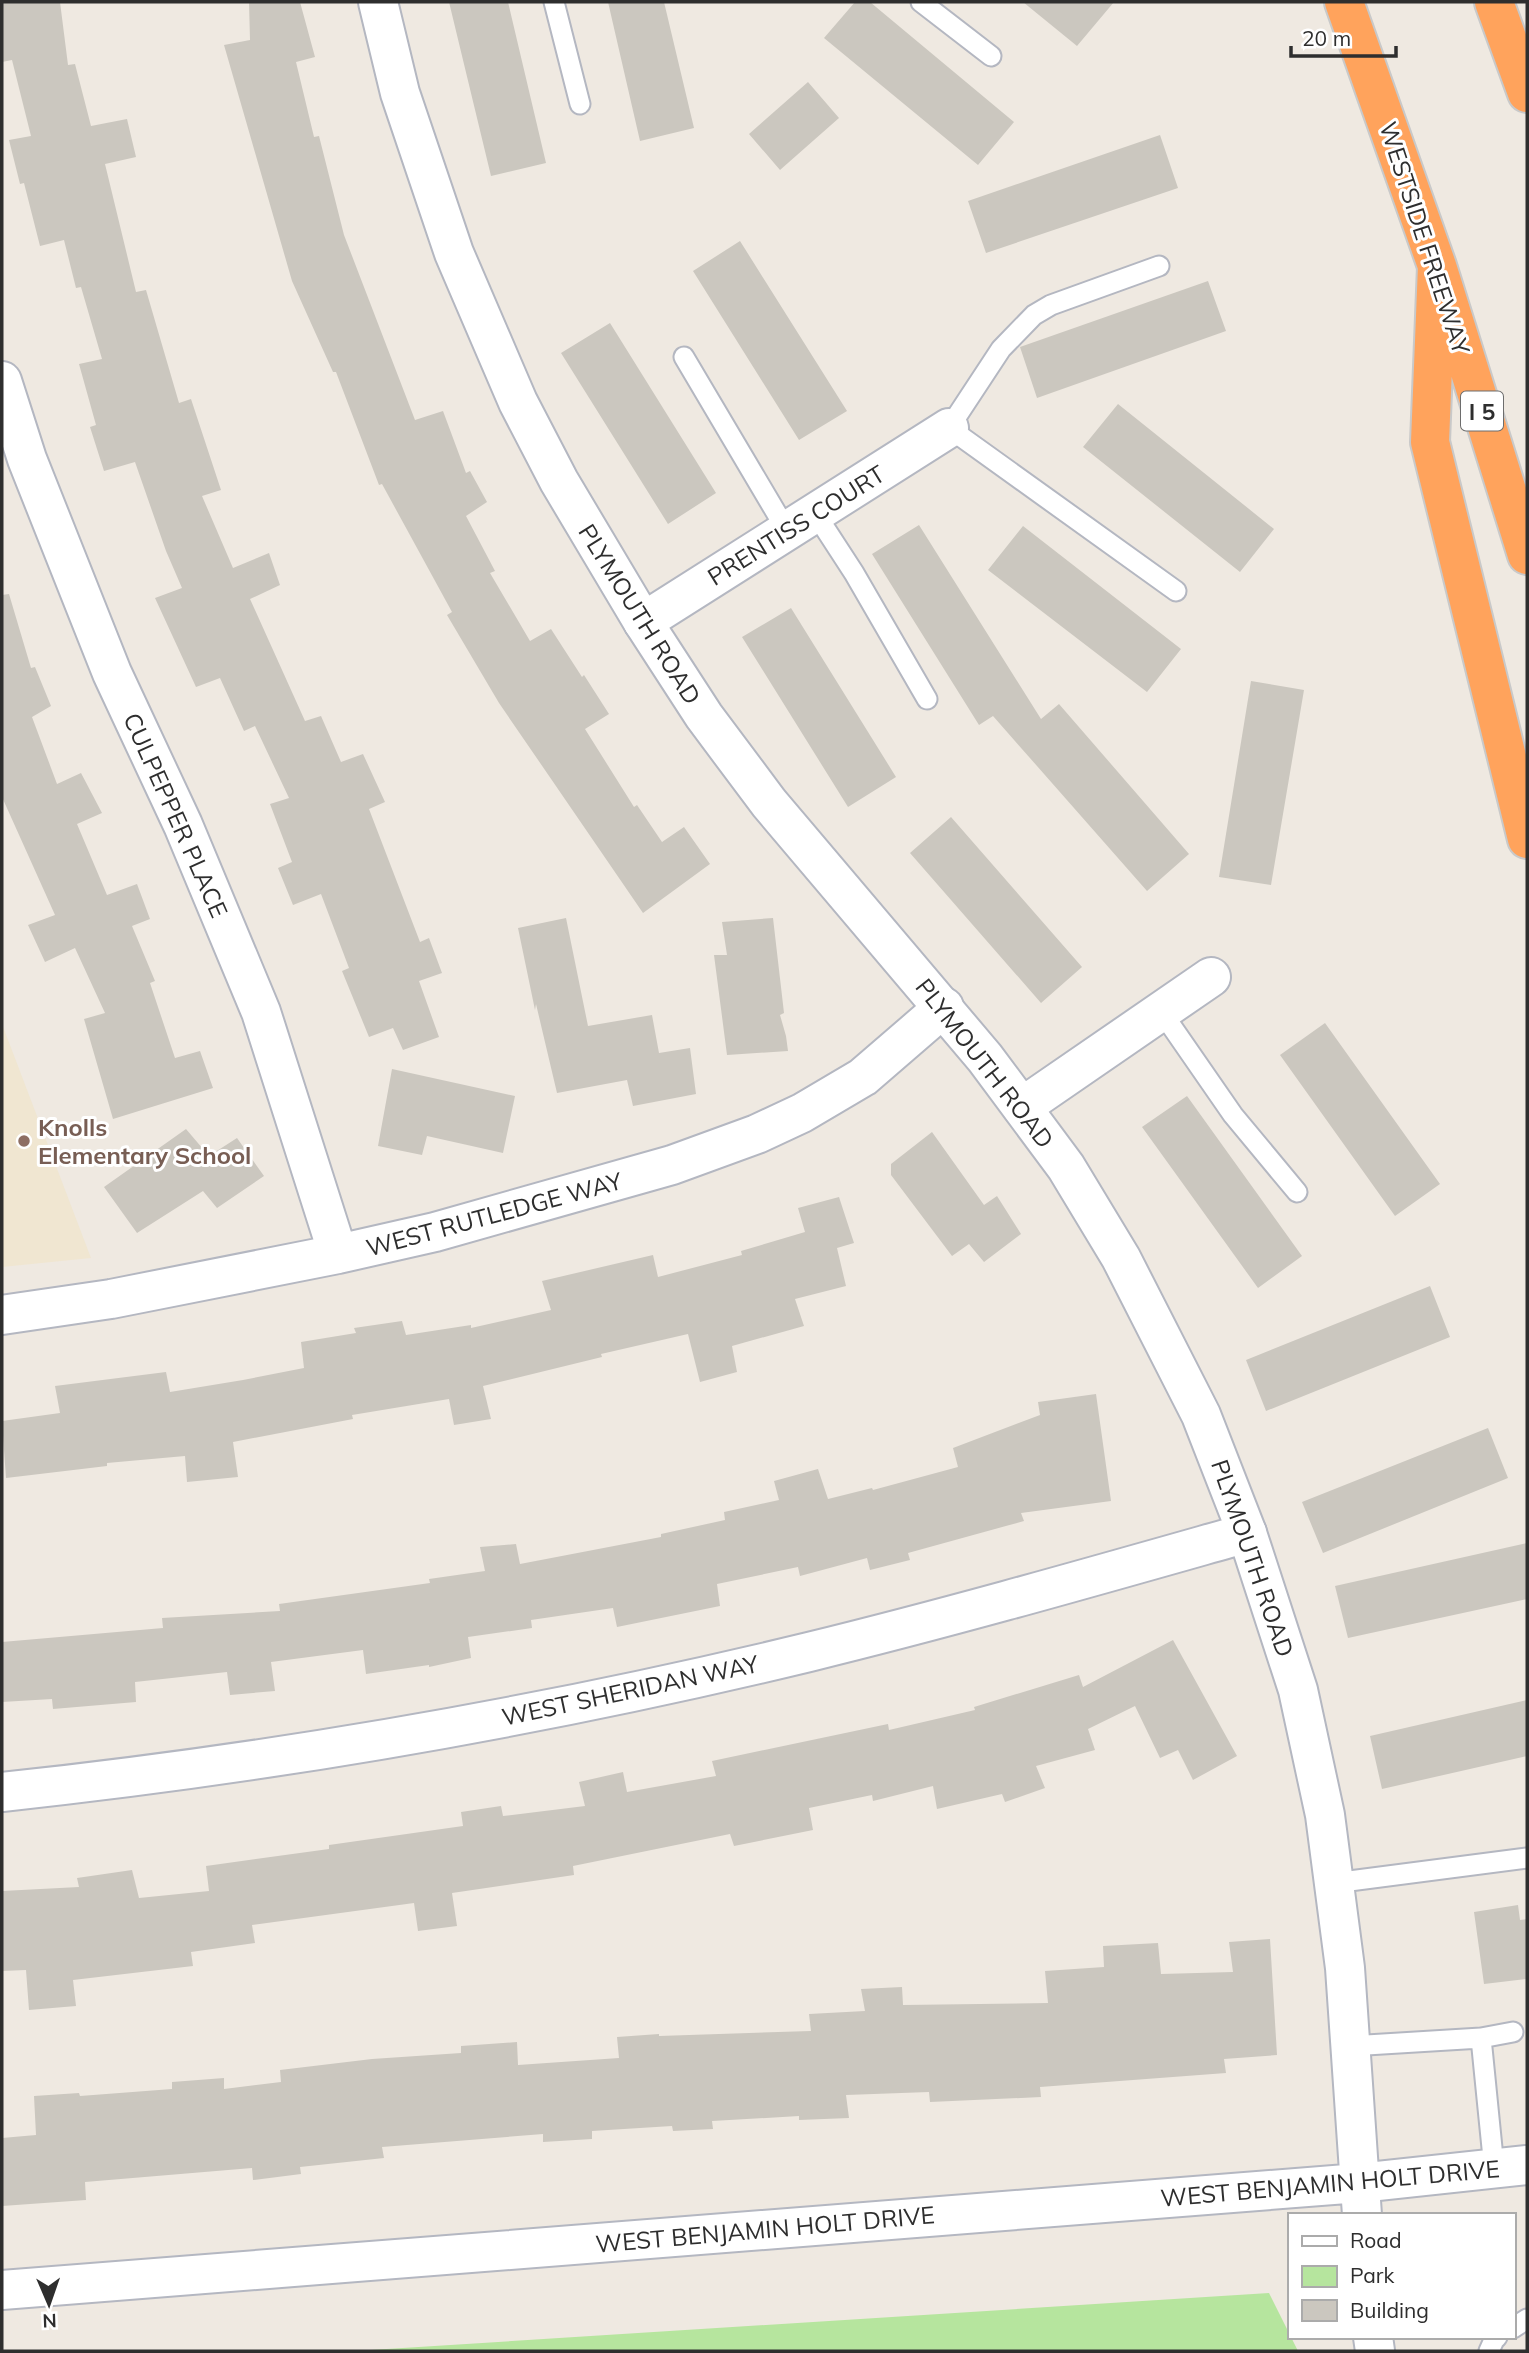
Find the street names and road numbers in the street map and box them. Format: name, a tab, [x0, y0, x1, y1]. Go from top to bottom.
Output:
street label: WESTSIDE FREEWAY	[1373, 118, 1477, 358]
road number: I 5	[1461, 392, 1503, 430]
street label: PRENTISS COURT	[702, 458, 891, 592]
street label: PLYMOUTH ROAD	[572, 518, 708, 710]
street label: CULPEPPER PLACE	[117, 708, 235, 922]
street label: PLYMOUTH ROAD	[909, 972, 1061, 1154]
street label: WEST RUTLEDGE WAY	[363, 1165, 626, 1263]
street label: PLYMOUTH ROAD	[1205, 1455, 1301, 1661]
street label: WEST SHERIDAN WAY	[499, 1648, 762, 1732]
street label: WEST BENJAMIN HOLT DRIVE	[1159, 2153, 1501, 2213]
street label: WEST BENJAMIN HOLT DRIVE	[594, 2199, 936, 2259]

